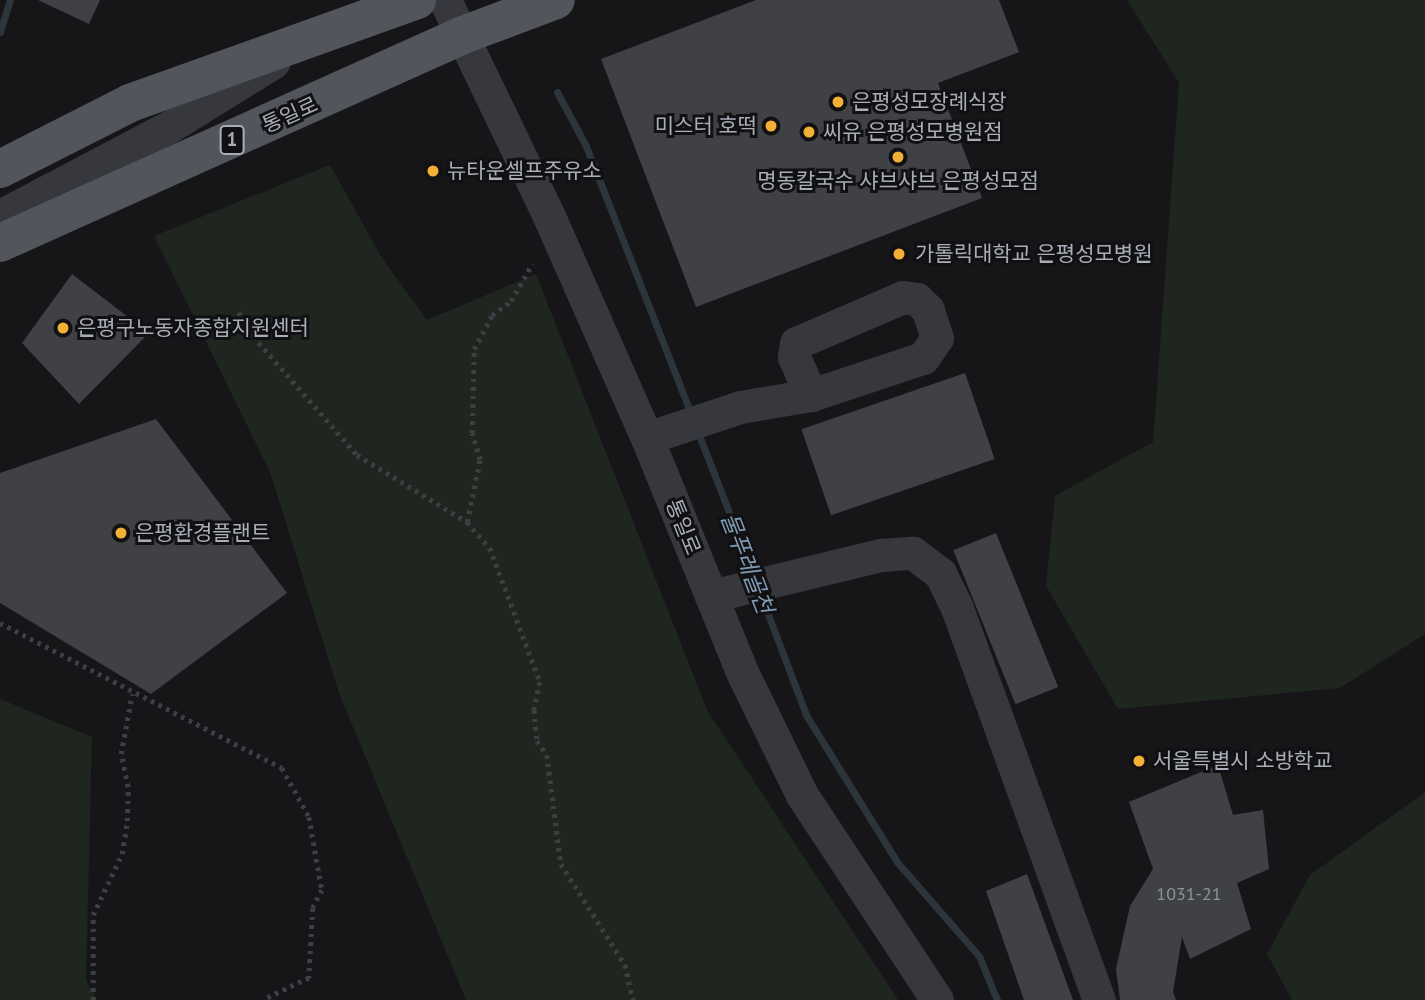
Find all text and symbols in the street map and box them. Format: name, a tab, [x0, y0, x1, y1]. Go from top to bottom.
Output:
place label: 은평성모장례식장	[852, 89, 1007, 115]
street label: 통일로	[258, 92, 322, 138]
marker: 은평성모장례식장	[830, 94, 846, 110]
place label: 미스터 호떡	[655, 113, 757, 139]
marker: 미스터 호떡	[763, 118, 779, 134]
place label: 씨유 은평성모병원점	[823, 119, 1002, 145]
road number: 1	[218, 124, 246, 156]
marker: 씨유 은평성모병원점	[801, 124, 817, 140]
marker: 명동칼국수 샤브샤브 은평성모점	[890, 149, 906, 165]
place label: 뉴타운셀프주유소	[447, 158, 602, 184]
marker: 뉴타운셀프주유소	[425, 163, 441, 179]
place label: 명동칼국수 샤브샤브 은평성모점	[757, 168, 1039, 194]
place label: 가톨릭대학교 은평성모병원	[915, 241, 1152, 267]
marker: 가톨릭대학교 은평성모병원	[889, 244, 909, 264]
place label: 은평구노동자종합지원센터	[77, 315, 309, 341]
marker: 은평구노동자종합지원센터	[55, 320, 71, 336]
street label: 통일로	[660, 495, 706, 559]
water label: 물푸레골천	[715, 509, 779, 617]
place label: 은평환경플랜트	[135, 520, 270, 546]
marker: 은평환경플랜트	[113, 525, 129, 541]
place label: 서울특별시 소방학교	[1153, 748, 1332, 774]
marker: 서울특별시 소방학교	[1131, 753, 1147, 769]
house number: 1031-21	[1156, 883, 1222, 905]

